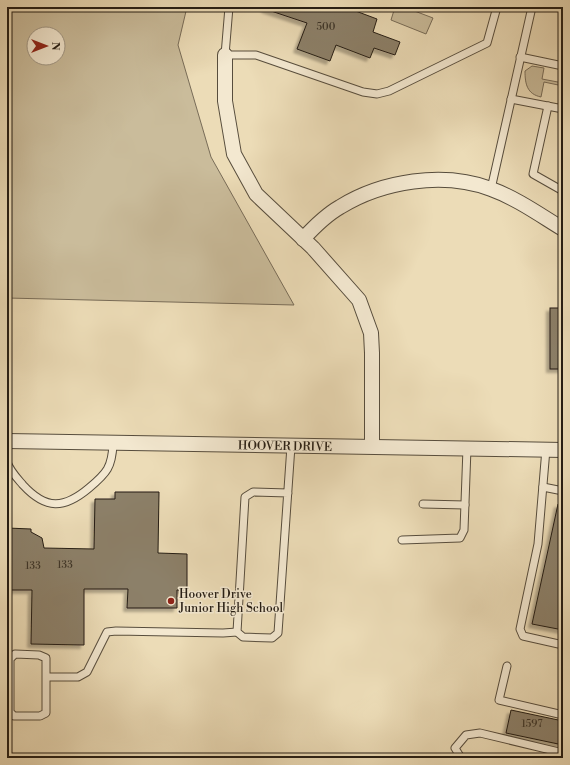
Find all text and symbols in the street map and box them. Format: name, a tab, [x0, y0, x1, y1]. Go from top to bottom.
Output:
house number: 500	[317, 21, 336, 33]
north arrow	[26, 26, 66, 66]
text: N	[48, 42, 62, 51]
street label: HOOVER DRIVE	[238, 438, 332, 455]
house number: 133	[57, 559, 73, 571]
house number: 133	[25, 560, 41, 572]
place label: Hoover Drive Junior High School	[178, 587, 283, 616]
marker: Hoover Drive Junior High School	[166, 596, 176, 606]
house number: 1597	[522, 718, 542, 730]

